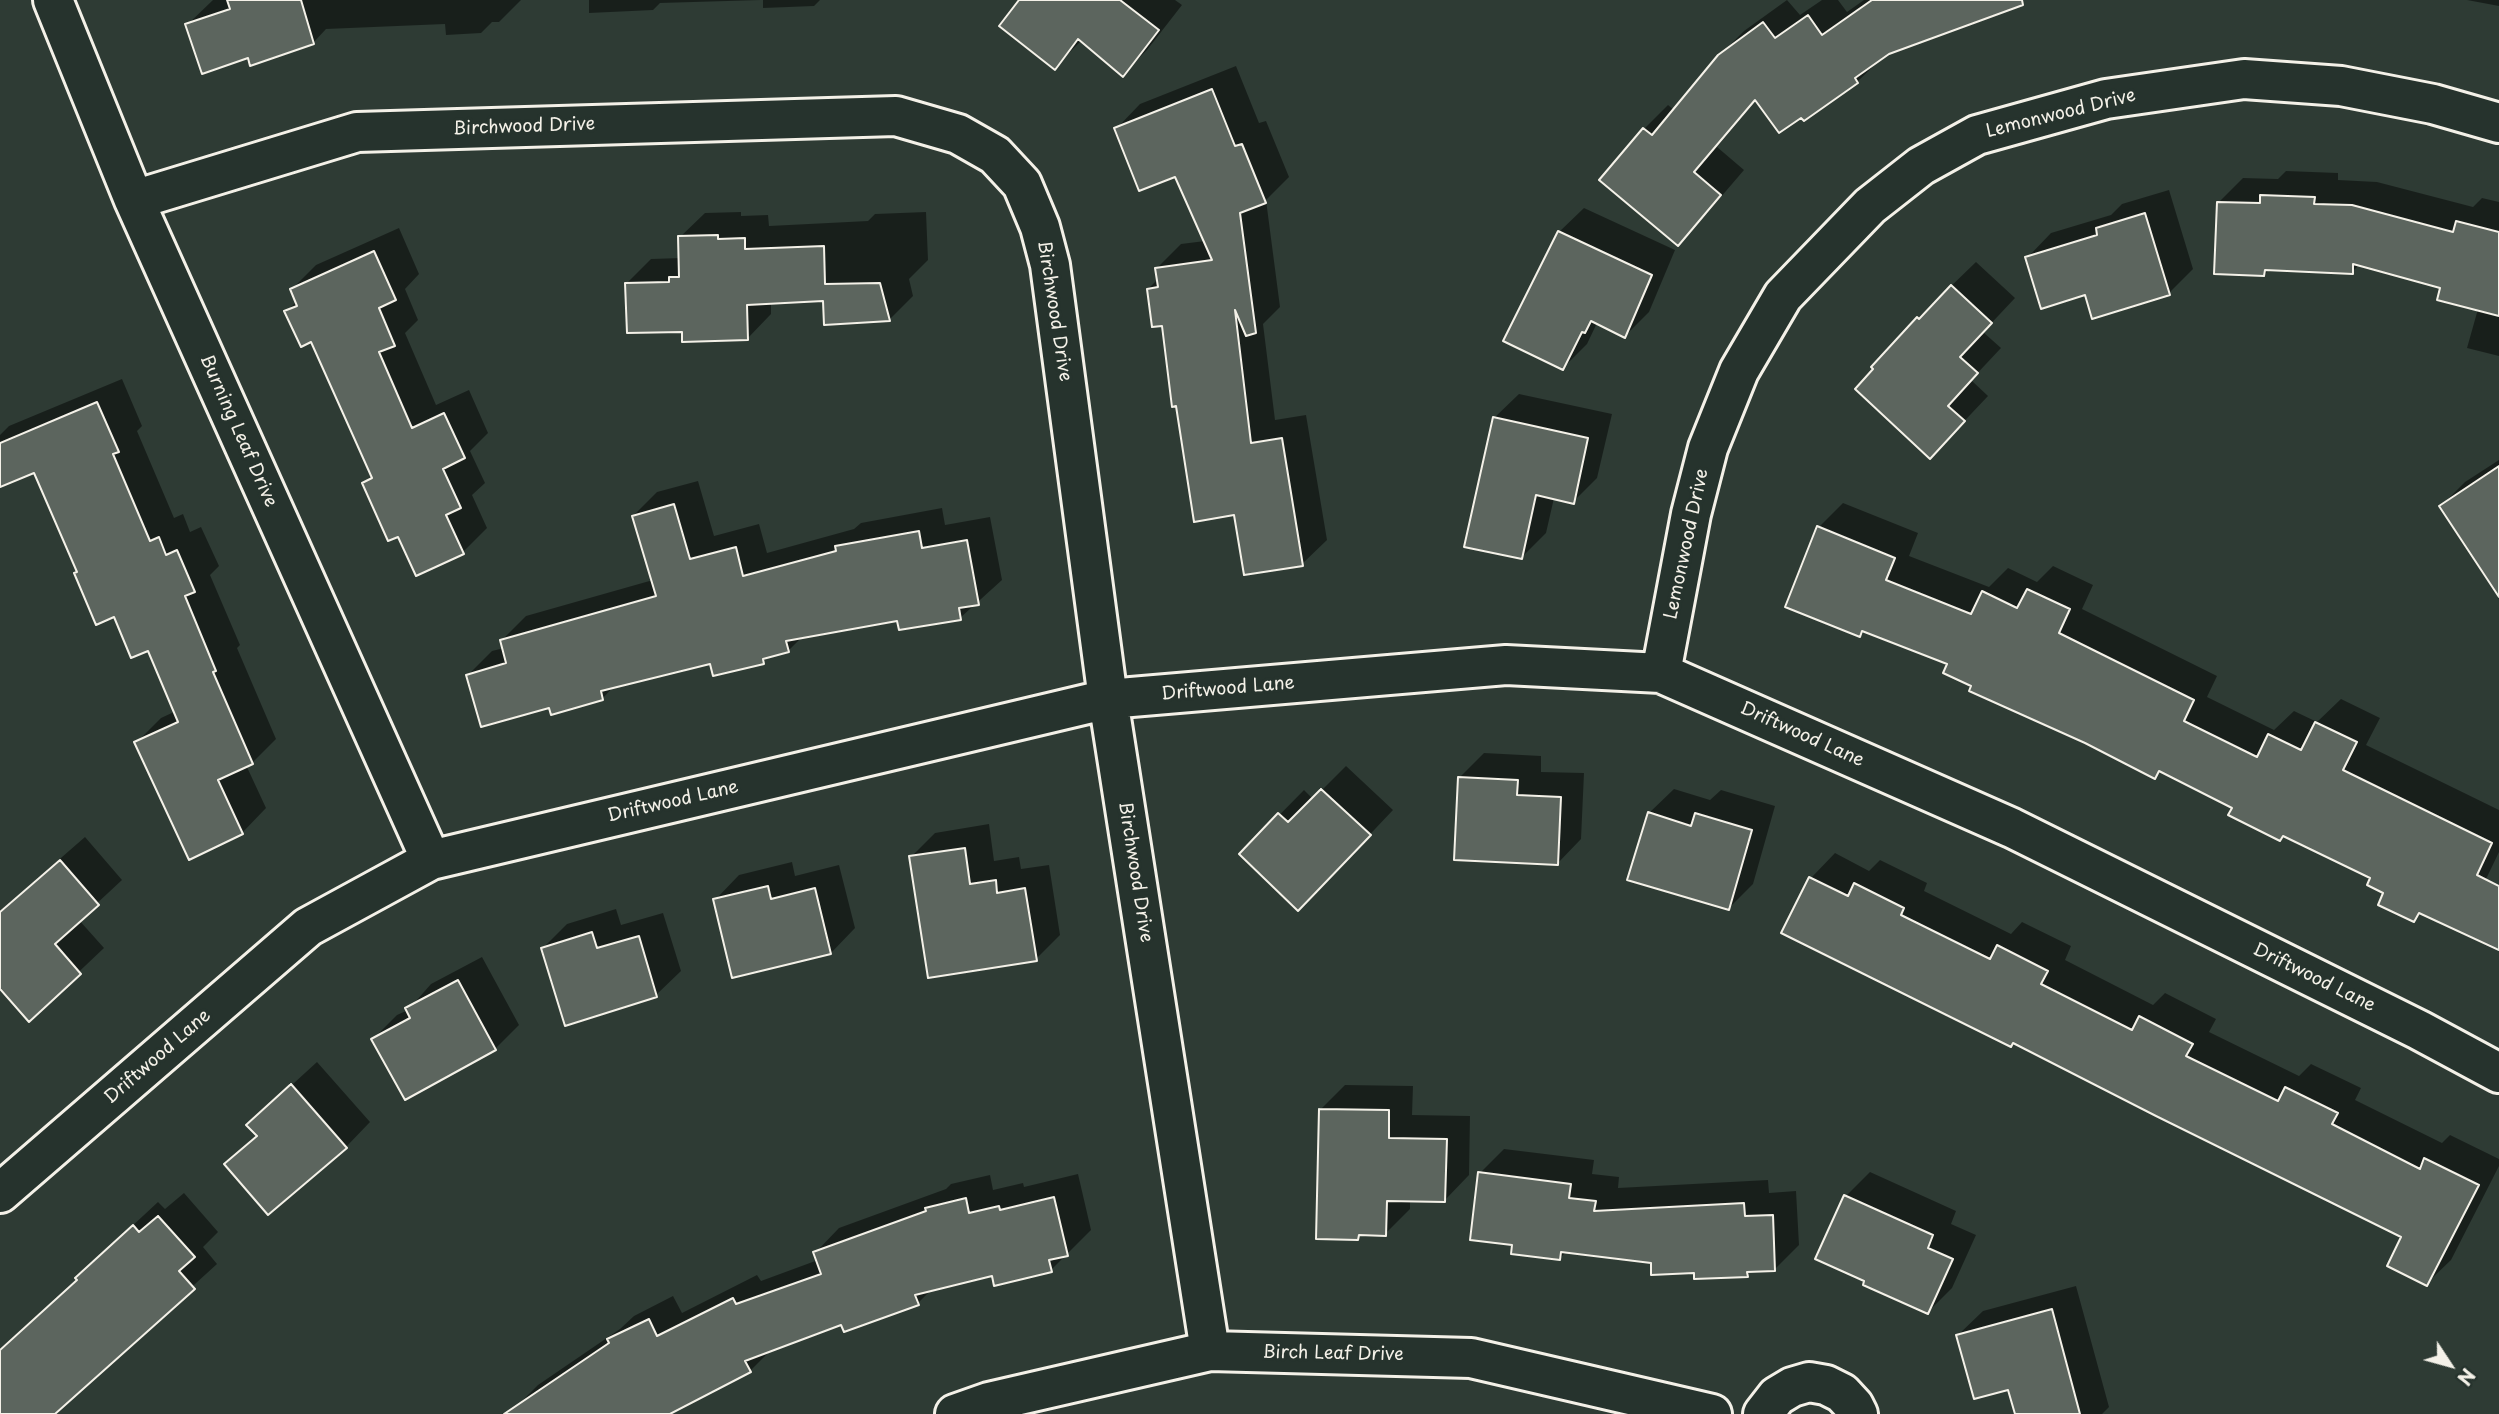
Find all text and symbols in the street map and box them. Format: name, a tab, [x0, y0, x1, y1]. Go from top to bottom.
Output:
street label: Lemonwood Drive	[1984, 85, 2138, 143]
street label: Birchwood Drive	[452, 114, 596, 140]
street label: Birchwood Drive	[1032, 239, 1076, 383]
street label: Burning Leaf Drive	[195, 351, 281, 511]
street label: Lemonwood Drive	[1660, 467, 1714, 621]
street label: Driftwood Lane	[1160, 672, 1296, 706]
street label: Driftwood Lane	[1737, 698, 1867, 772]
street label: Driftwood Lane	[605, 776, 741, 828]
street label: Birchwood Drive	[1113, 800, 1157, 944]
street label: Driftwood Lane	[2249, 939, 2379, 1017]
street label: Driftwood Lane	[100, 1005, 216, 1109]
north arrow	[2415, 1330, 2485, 1400]
street label: Birch Leaf Drive	[1262, 1342, 1404, 1366]
text: N	[2451, 1363, 2483, 1392]

